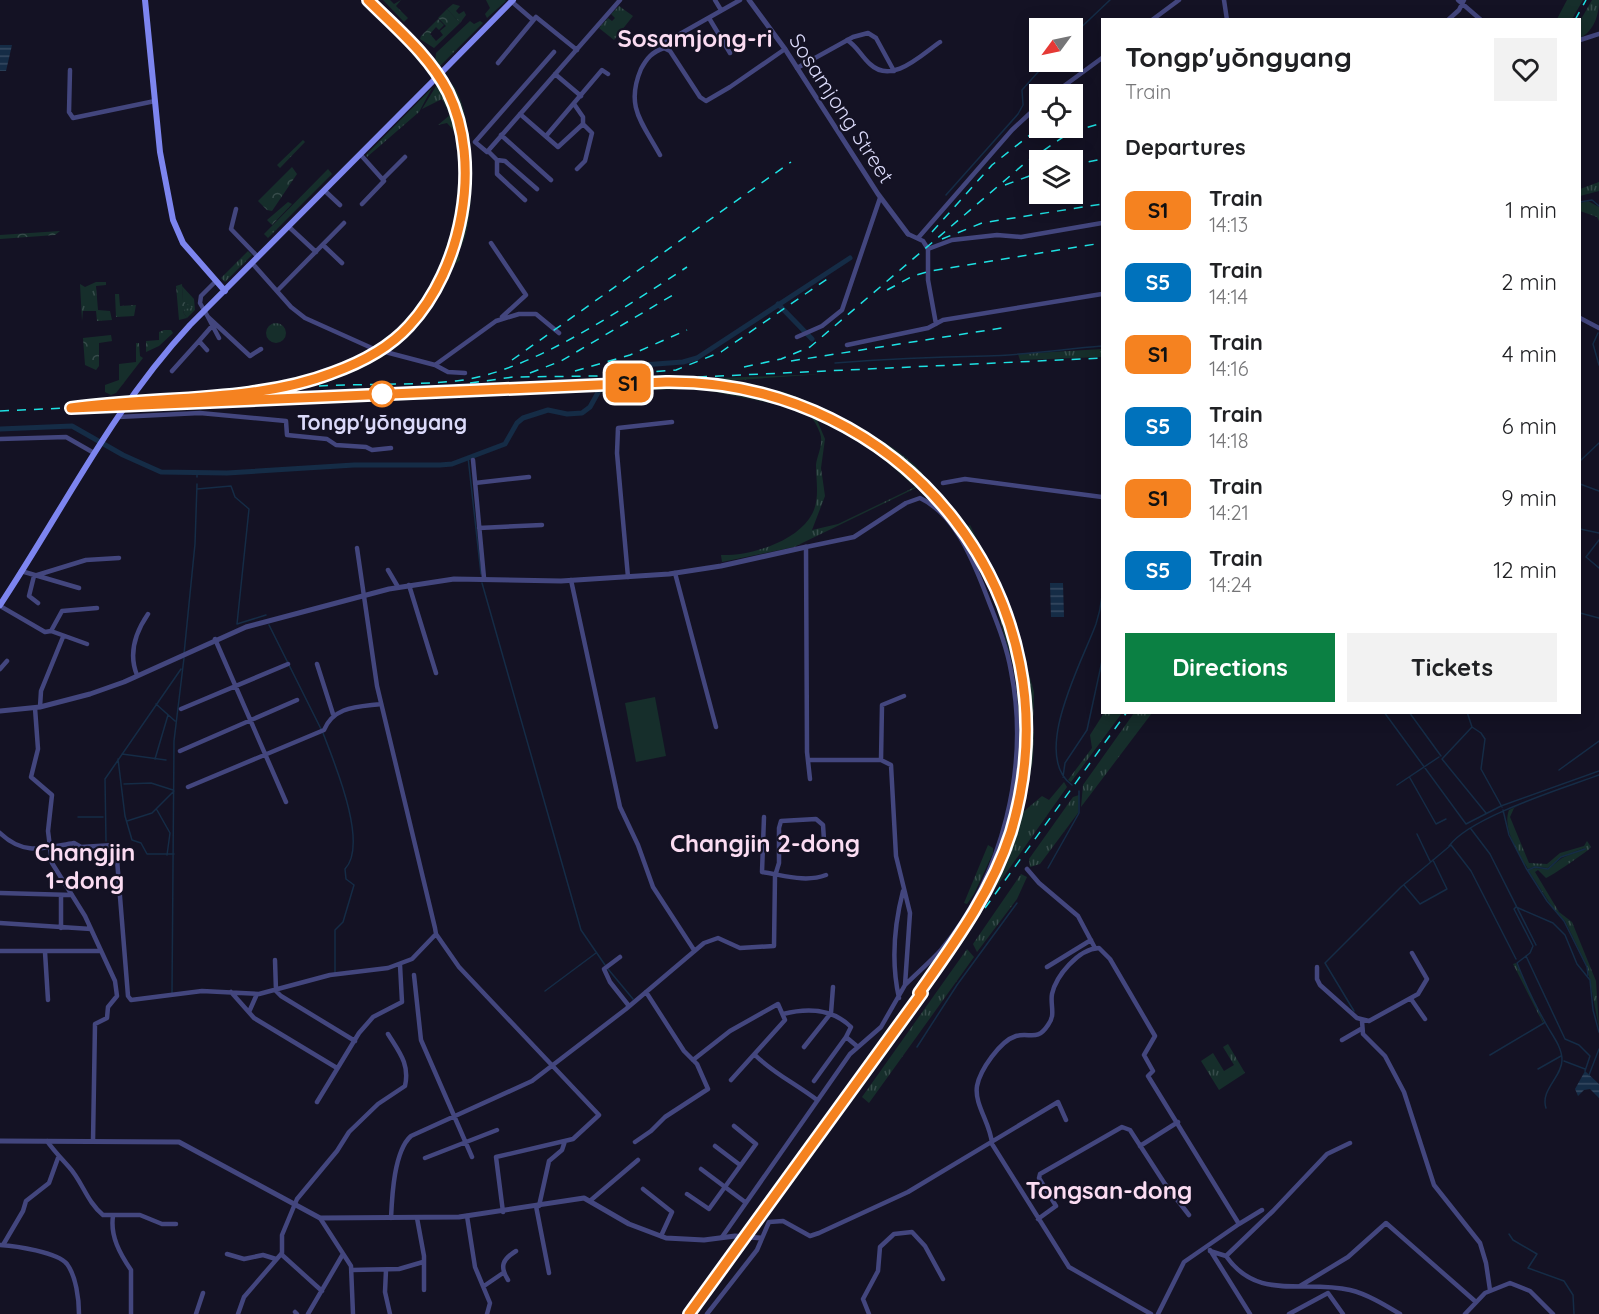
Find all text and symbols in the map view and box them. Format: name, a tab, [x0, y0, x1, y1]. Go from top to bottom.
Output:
north arrow	[1029, 18, 1083, 72]
map controls	[1029, 18, 1083, 204]
district label: Sosamjong-ri	[617, 23, 773, 53]
street label: Sosamjong Street	[784, 28, 900, 188]
button: heart	[1494, 38, 1557, 101]
text: Tongp'yŏngyang	[1125, 39, 1352, 74]
text: Train	[1125, 79, 1171, 104]
button: locate	[1029, 84, 1083, 138]
text: Departures	[1125, 133, 1246, 161]
button: layers	[1029, 150, 1083, 204]
text: Train	[1209, 184, 1263, 212]
text: 1 min	[1505, 196, 1557, 224]
text: S1	[1148, 197, 1168, 223]
text: 14:13	[1209, 212, 1248, 237]
text: Train	[1209, 256, 1263, 284]
text: 2 min	[1501, 268, 1557, 296]
text: S5	[1146, 269, 1170, 295]
text: 14:14	[1209, 284, 1248, 309]
text: Train	[1209, 328, 1263, 356]
text: 4 min	[1502, 340, 1557, 368]
text: S1	[1148, 341, 1168, 367]
text: 14:16	[1209, 356, 1249, 381]
line badge: S1	[601, 364, 655, 403]
text: S1	[618, 370, 638, 396]
marker: Tongp'yŏngyang	[369, 381, 395, 407]
text: Train	[1209, 400, 1263, 428]
place label: Tongp'yŏngyang	[297, 409, 467, 435]
text: 6 min	[1502, 412, 1557, 440]
text: S5	[1146, 413, 1170, 439]
text: 14:18	[1209, 428, 1249, 453]
text: Train	[1209, 472, 1263, 500]
text: 9 min	[1501, 484, 1557, 512]
text: S1	[1148, 485, 1168, 511]
text: 14:21	[1209, 500, 1249, 525]
text: Train	[1209, 544, 1263, 572]
text: 12 min	[1493, 556, 1557, 584]
text: S5	[1146, 557, 1170, 583]
text: 14:24	[1209, 572, 1252, 597]
button: Directions	[1125, 633, 1335, 702]
button: Tickets	[1347, 633, 1557, 702]
district label: Changjin 2-dong	[670, 828, 860, 858]
district label: Changjin 1-dong	[35, 837, 135, 895]
district label: Tongsan-dong	[1026, 1175, 1192, 1205]

